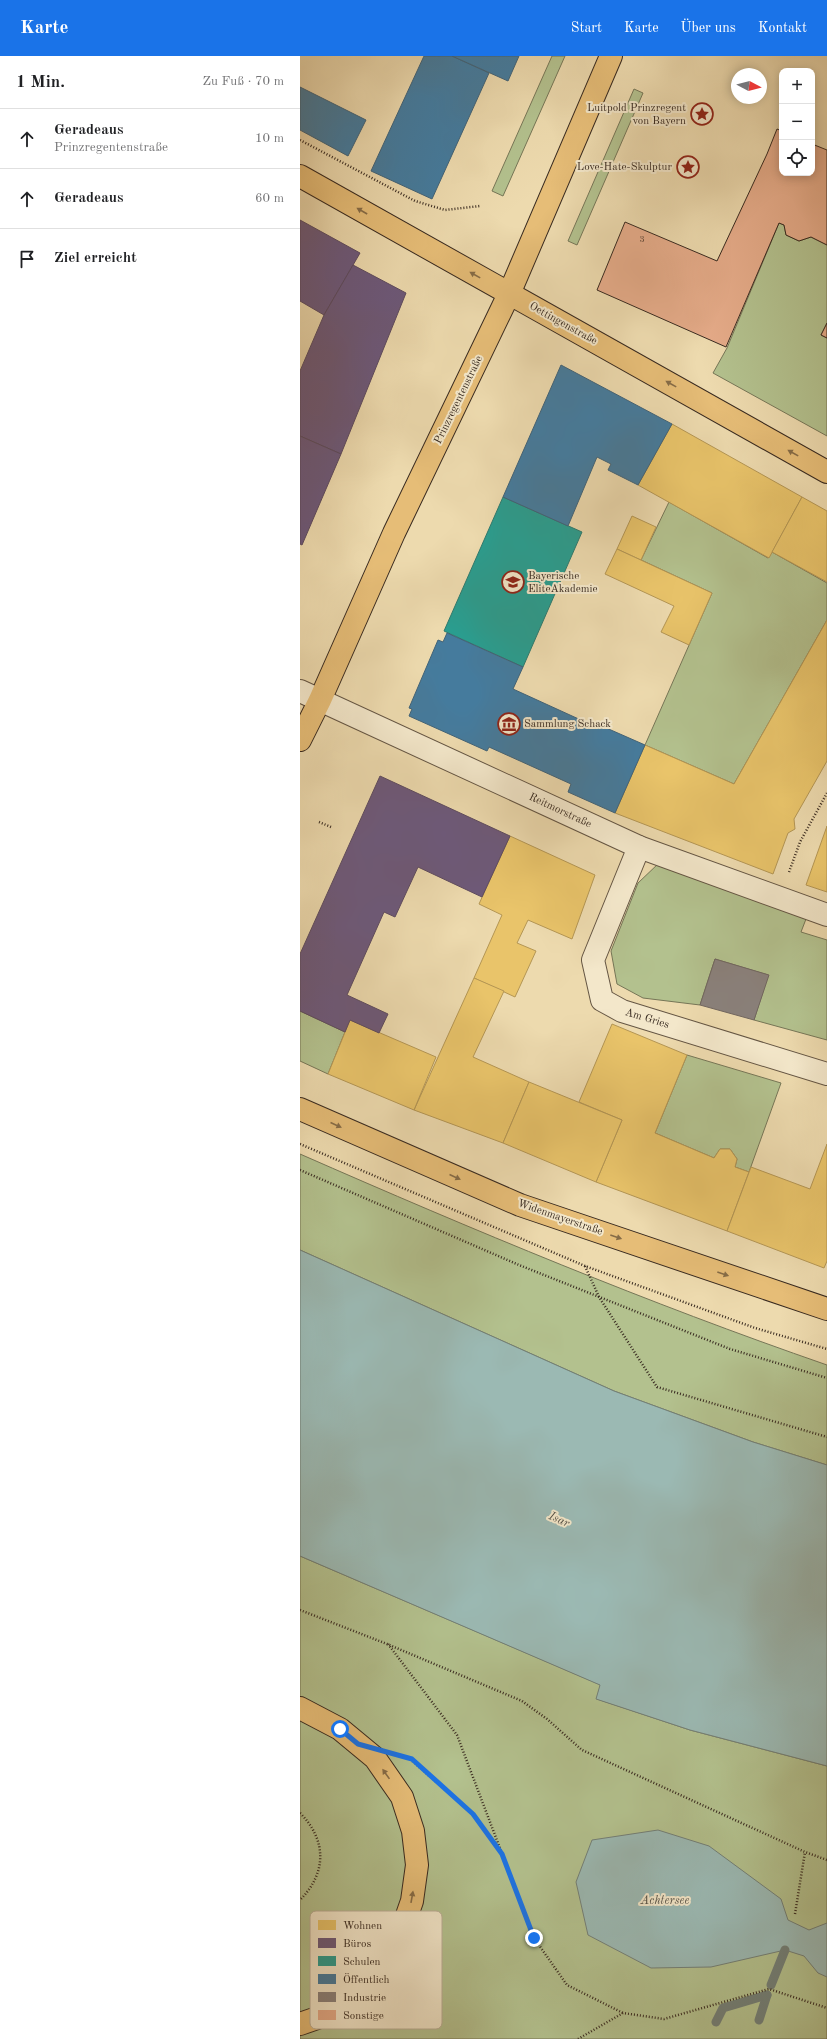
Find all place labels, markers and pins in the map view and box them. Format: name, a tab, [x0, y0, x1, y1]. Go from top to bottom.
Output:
place icon: Luitpold Prinzregent von Bayern	[689, 101, 715, 127]
place label: Luitpold Prinzregent von Bayern	[587, 103, 686, 127]
place icon: Love-Hate-Skulptur	[675, 154, 701, 180]
place label: Love-Hate-Skulptur	[577, 162, 672, 173]
school or university icon: Bayerische EliteAkademie	[500, 569, 526, 595]
place label: Bayerische EliteAkademie	[528, 571, 598, 595]
museum icon: Sammlung Schack	[496, 711, 522, 737]
place label: Sammlung Schack	[524, 719, 611, 730]

